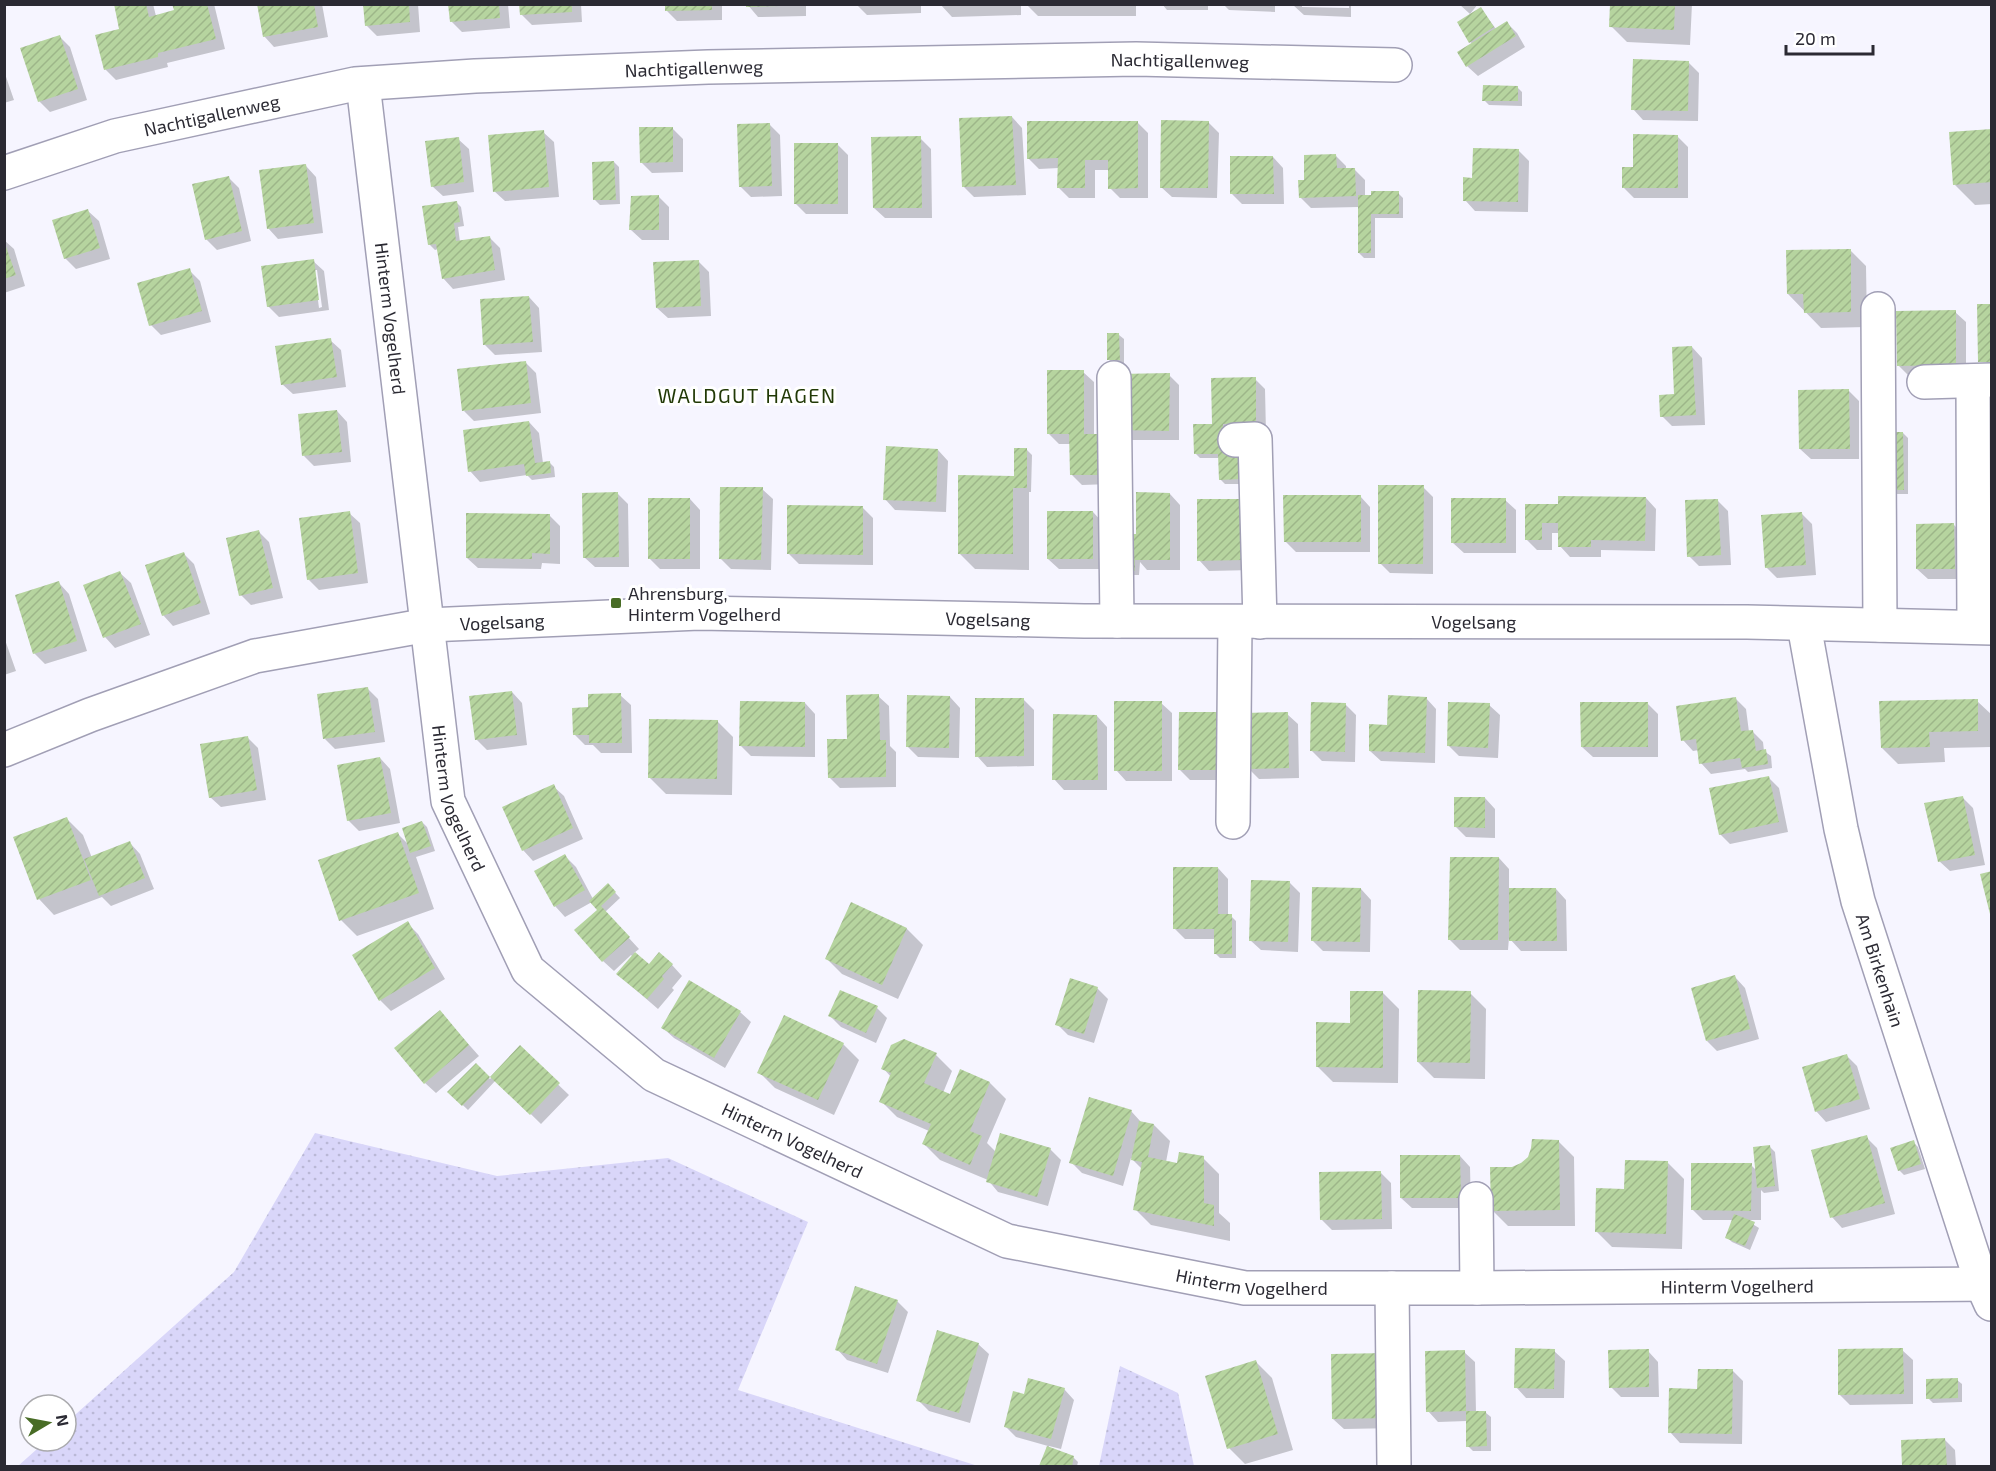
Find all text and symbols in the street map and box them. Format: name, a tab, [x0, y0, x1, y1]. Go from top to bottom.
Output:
scale bar	[1786, 18, 1873, 56]
text: 20 m	[1795, 27, 1836, 49]
street label: Nachtigallenweg	[1111, 48, 1249, 73]
street label: Nachtigallenweg	[624, 55, 763, 81]
street label: Nachtigallenweg	[142, 90, 282, 140]
street label: Hinterm Vogelherd	[371, 241, 411, 396]
district label: WALDGUT HAGEN	[657, 383, 837, 407]
place label: Ahrensburg, Hinterm Vogelherd	[628, 582, 781, 625]
marker: Ahrensburg, Hinterm Vogelherd	[609, 596, 623, 610]
street label: Vogelsang	[945, 607, 1031, 631]
street label: Vogelsang	[459, 609, 545, 635]
street label: Vogelsang	[1431, 611, 1516, 633]
street label: Hinterm Vogelherd	[428, 724, 491, 875]
street label: Am Birkenhain	[1852, 911, 1909, 1030]
street label: Hinterm Vogelherd	[718, 1098, 866, 1183]
street label: Hinterm Vogelherd	[1174, 1264, 1328, 1299]
street label: Hinterm Vogelherd	[1661, 1274, 1814, 1298]
north arrow	[18, 1393, 78, 1453]
text: N	[53, 1413, 74, 1428]

